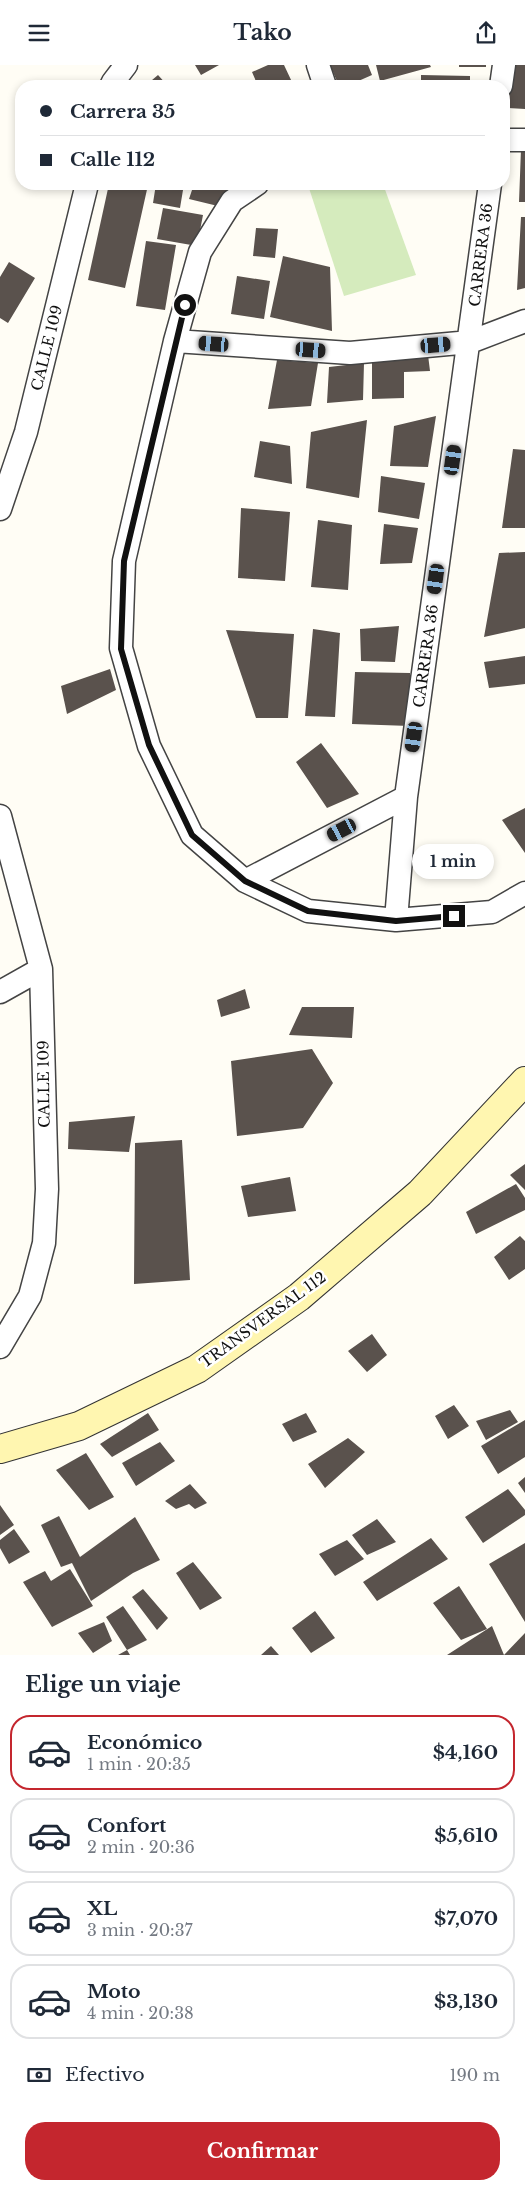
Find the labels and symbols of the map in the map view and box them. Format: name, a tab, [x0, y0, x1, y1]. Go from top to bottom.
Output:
street label: CARRERA 36	[465, 202, 496, 308]
route start	[174, 294, 196, 316]
street label: CALLE 109	[27, 303, 66, 393]
car	[198, 335, 229, 353]
car	[420, 336, 451, 354]
car	[295, 341, 326, 359]
car	[443, 444, 462, 476]
car	[426, 563, 445, 595]
street label: CARRERA 36	[409, 603, 442, 709]
car	[404, 721, 423, 753]
car	[325, 817, 358, 843]
callout: 1 min	[413, 843, 495, 879]
route end	[443, 905, 465, 927]
street label: CALLE 109	[33, 1040, 54, 1128]
street label: TRANSVERSAL 112	[196, 1267, 330, 1372]

